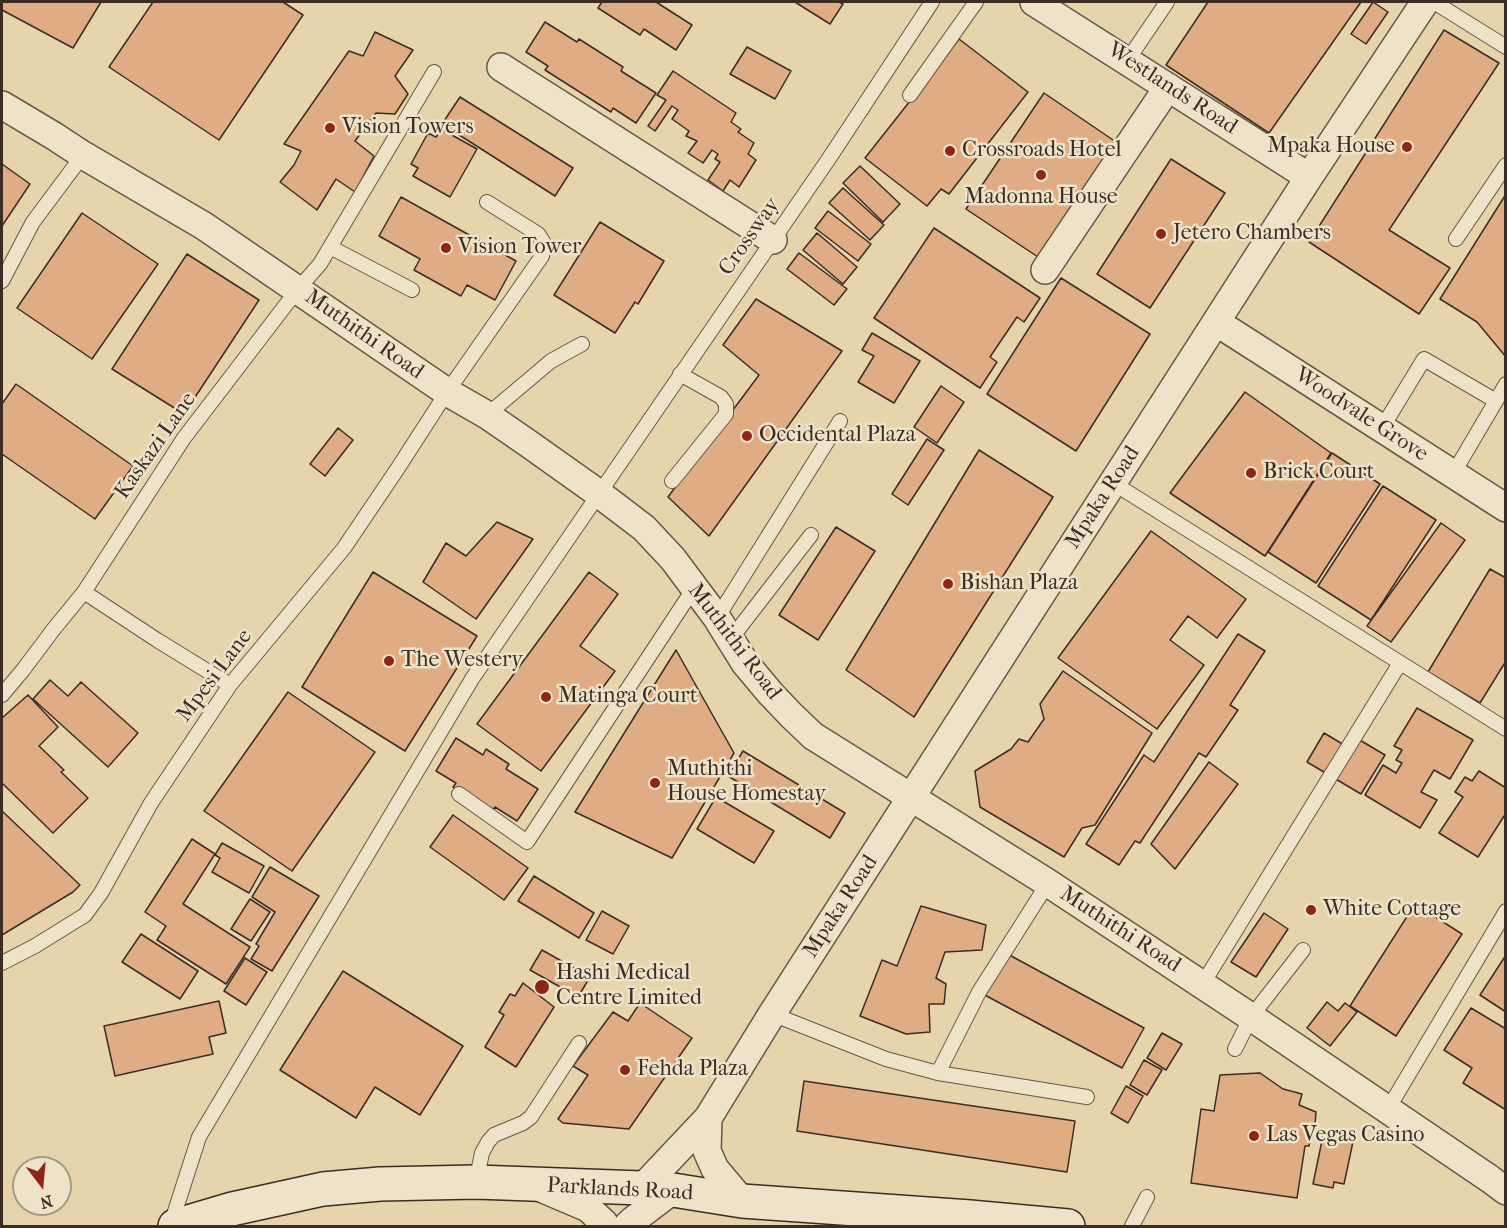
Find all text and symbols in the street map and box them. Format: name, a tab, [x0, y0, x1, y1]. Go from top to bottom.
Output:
street label: Westlands Road	[1102, 37, 1242, 141]
place label: Vision Towers	[342, 115, 474, 141]
marker: Vision Towers	[323, 121, 337, 135]
place label: Mpaka House	[1267, 134, 1395, 160]
place label: Crossroads Hotel	[962, 138, 1122, 164]
marker: Mpaka House	[1400, 140, 1414, 154]
marker: Crossroads Hotel	[943, 144, 957, 158]
marker: Madonna House	[1034, 168, 1048, 182]
place label: Madonna House	[964, 185, 1118, 211]
street label: Crossway	[714, 193, 786, 281]
place label: Jetero Chambers	[1173, 221, 1331, 247]
marker: Jetero Chambers	[1154, 227, 1168, 241]
place label: Vision Tower	[458, 235, 581, 261]
marker: Vision Tower	[439, 241, 453, 255]
street label: Muthithi Road	[299, 284, 429, 386]
street label: Woodvale Grove	[1289, 362, 1433, 468]
street label: Kaskazi Lane	[110, 388, 202, 504]
place label: Occidental Plaza	[759, 423, 916, 449]
marker: Occidental Plaza	[740, 429, 754, 443]
street label: Mpaka Road	[1060, 442, 1146, 554]
place label: Brick Court	[1263, 460, 1374, 486]
marker: Brick Court	[1244, 466, 1258, 480]
place label: Bishan Plaza	[960, 571, 1078, 597]
marker: Bishan Plaza	[941, 577, 955, 591]
street label: Muthithi Road	[682, 578, 786, 706]
street label: Mpesi Lane	[172, 624, 258, 728]
place label: The Westery	[401, 648, 523, 674]
marker: The Westery	[382, 654, 396, 668]
place label: Matinga Court	[558, 684, 698, 710]
marker: Matinga Court	[539, 690, 553, 704]
place label: Muthithi House Homestay	[667, 757, 826, 808]
marker: Muthithi House Homestay	[648, 776, 662, 790]
street label: Mpaka Road	[798, 851, 884, 963]
street label: Muthithi Road	[1054, 881, 1186, 979]
place label: White Cottage	[1323, 897, 1461, 923]
marker: White Cottage	[1304, 903, 1318, 917]
place label: Hashi Medical Centre Limited	[556, 961, 702, 1012]
marker: Hashi Medical Centre Limited	[533, 978, 551, 996]
place label: Fehda Plaza	[637, 1057, 748, 1083]
marker: Fehda Plaza	[618, 1063, 632, 1077]
place label: Las Vegas Casino	[1266, 1123, 1424, 1149]
marker: Las Vegas Casino	[1247, 1129, 1261, 1143]
north arrow	[12, 1156, 72, 1216]
street label: Parklands Road	[546, 1173, 694, 1207]
text: N	[38, 1191, 55, 1213]

